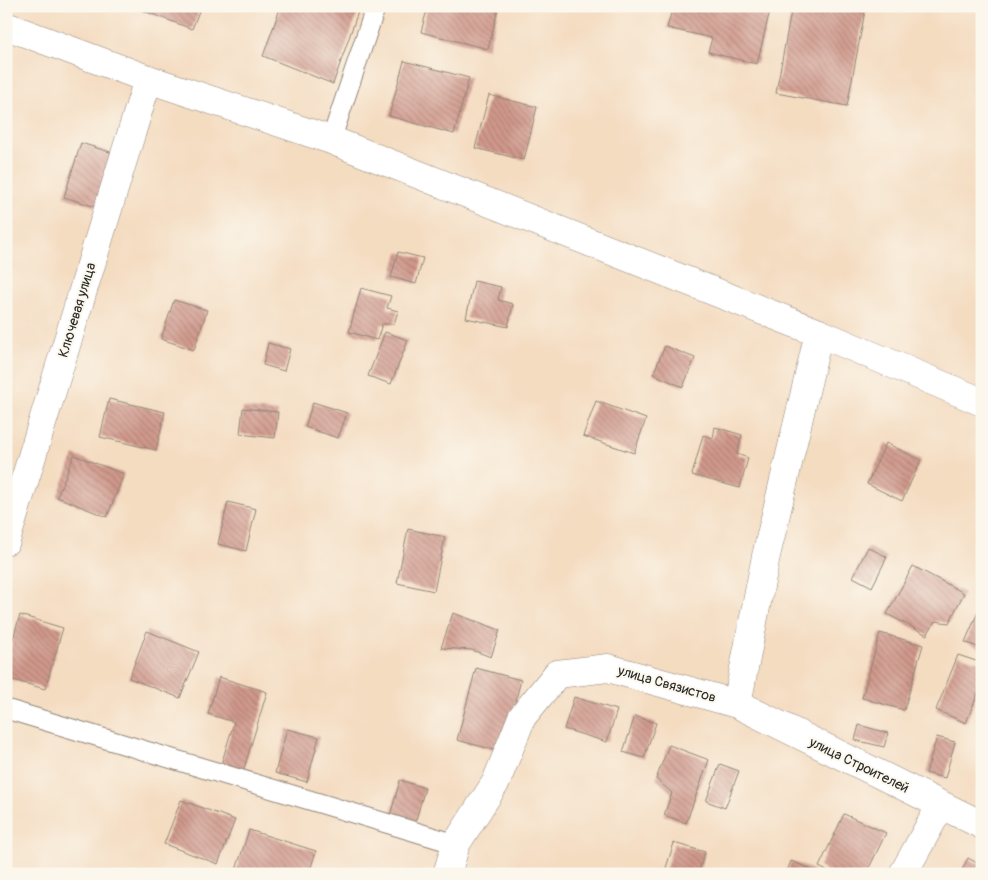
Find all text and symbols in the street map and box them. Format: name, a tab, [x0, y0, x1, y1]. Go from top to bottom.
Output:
street label: Ключевая улица	[55, 261, 99, 359]
street label: улица Связистов	[615, 662, 718, 706]
street label: улица Строителей	[805, 733, 912, 796]

